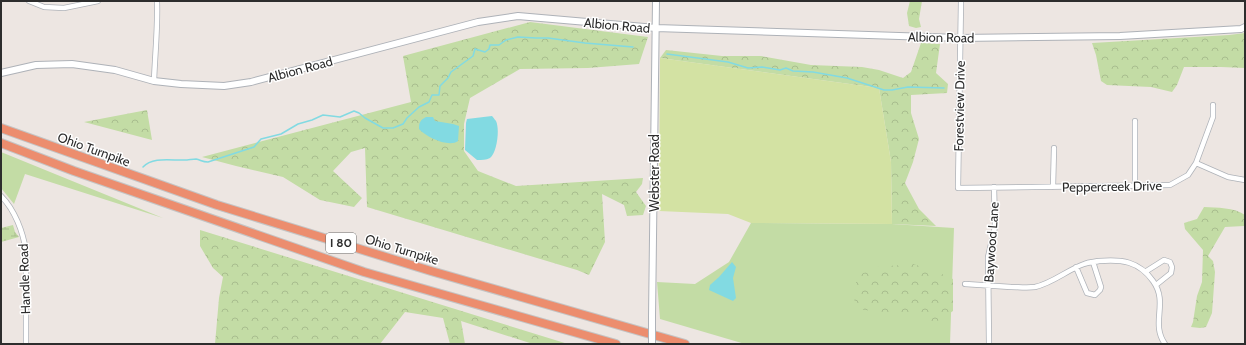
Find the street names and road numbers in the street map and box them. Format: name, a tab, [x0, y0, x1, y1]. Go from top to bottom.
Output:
street label: Albion Road	[583, 14, 651, 36]
street label: Albion Road	[908, 28, 974, 46]
street label: Albion Road	[266, 53, 334, 85]
street label: Forestview Drive	[950, 60, 968, 152]
street label: Ohio Turnpike	[56, 128, 133, 170]
street label: Webster Road	[646, 134, 662, 212]
street label: Peppercreek Drive	[1062, 177, 1163, 195]
street label: Baywood Lane	[980, 201, 1002, 283]
street label: Ohio Turnpike	[363, 230, 441, 268]
road number: I 80	[326, 233, 356, 253]
street label: Handle Road	[15, 243, 33, 315]

